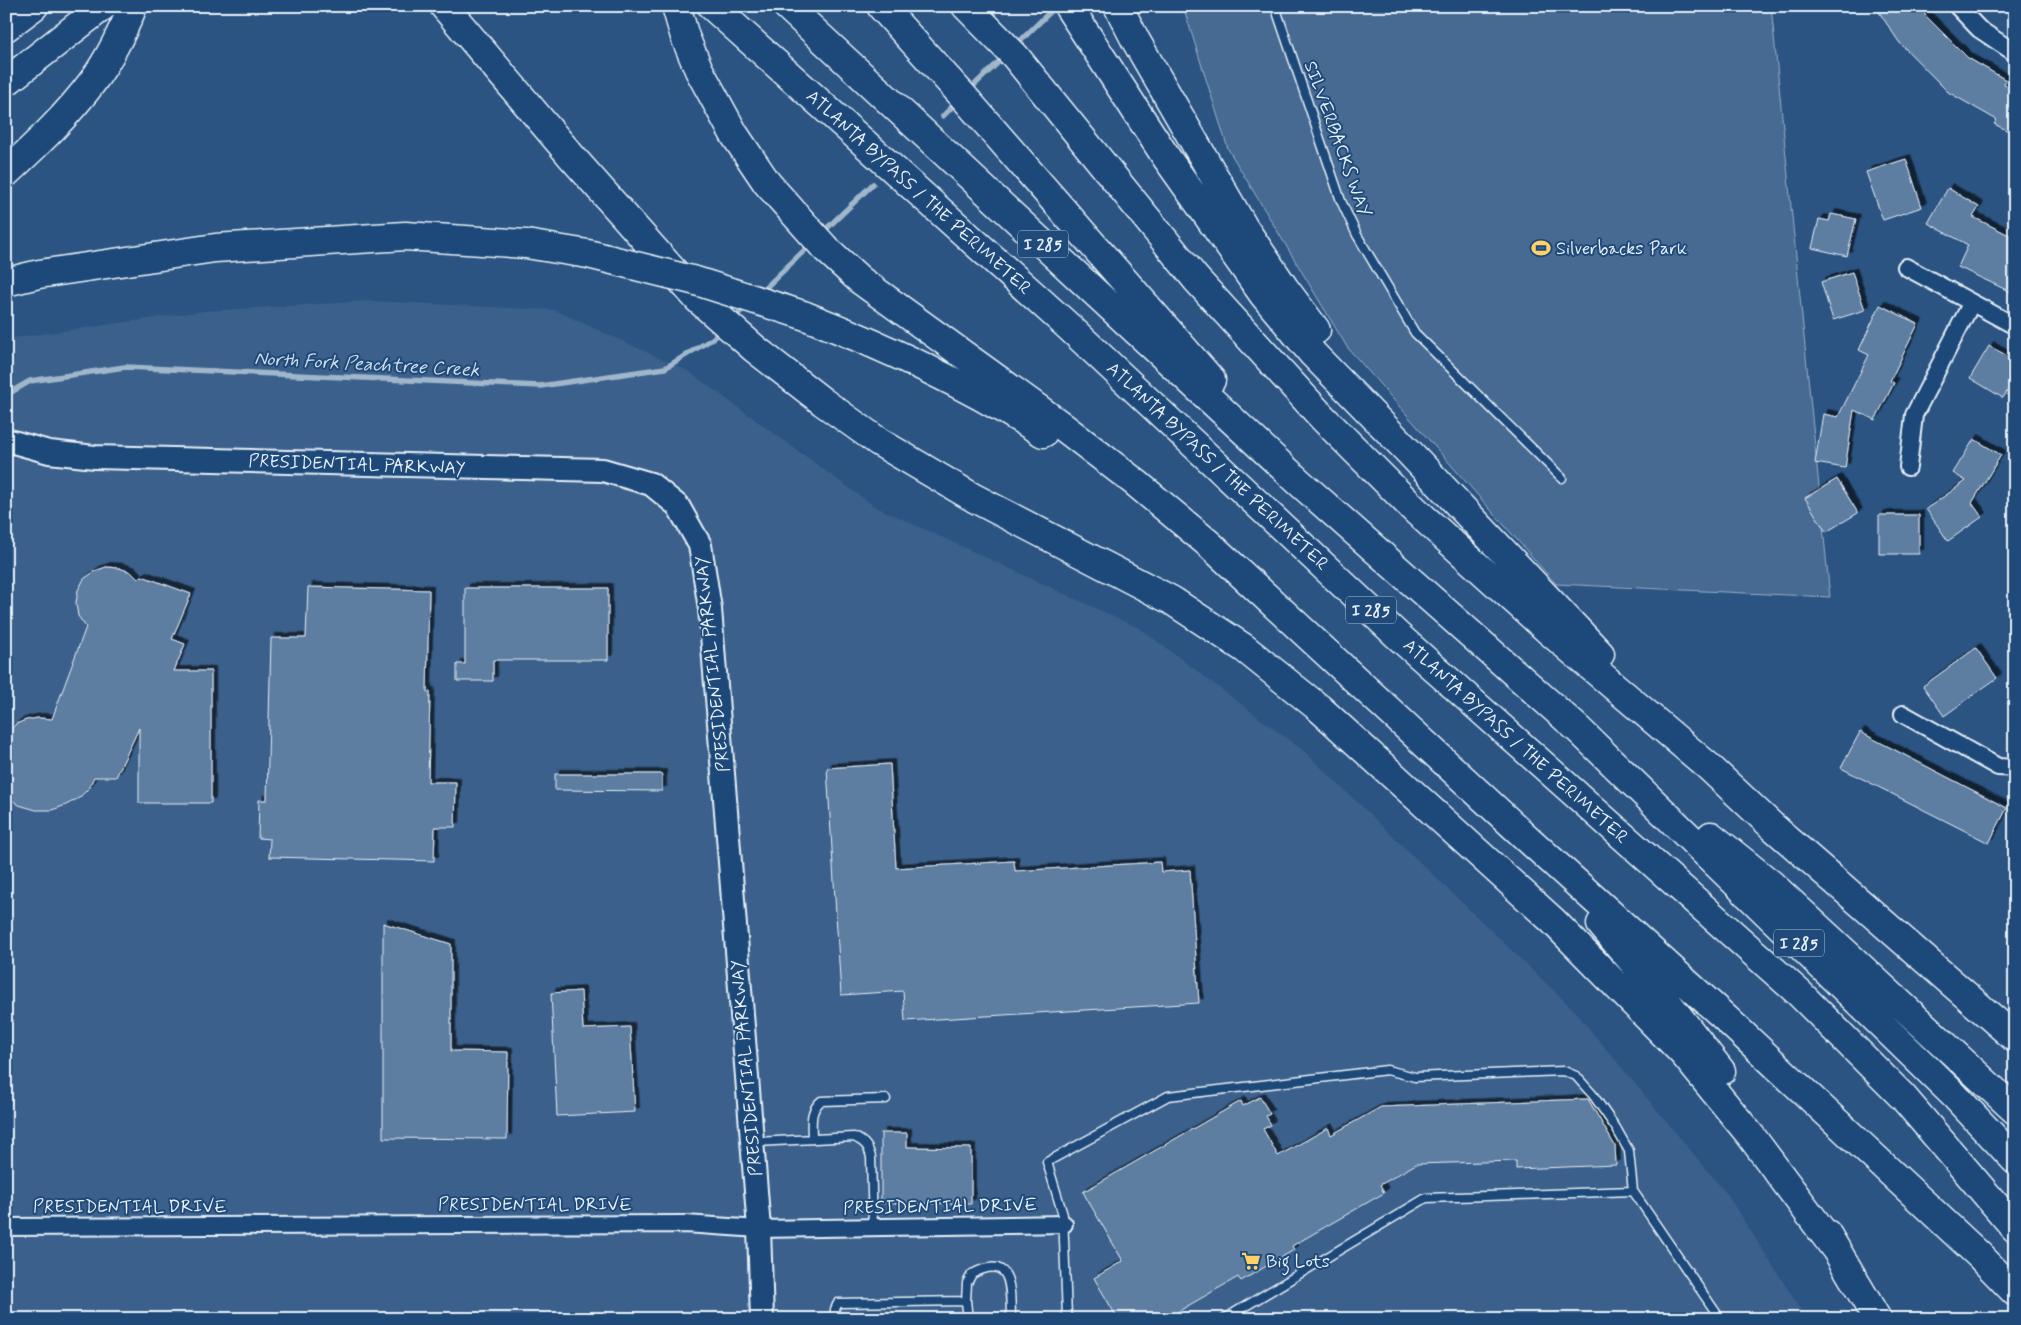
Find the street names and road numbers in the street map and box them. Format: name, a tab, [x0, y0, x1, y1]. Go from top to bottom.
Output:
street label: SILVERBACKS WAY	[1298, 58, 1377, 221]
street label: ATLANTA BYPASS / THE PERIMETER	[800, 85, 1036, 301]
road number: I 285	[1018, 230, 1068, 258]
street label: ATLANTA BYPASS / THE PERIMETER	[1101, 357, 1334, 576]
street label: PRESIDENTIAL PARKWAY	[248, 449, 466, 481]
street label: PRESIDENTIAL PARKWAY	[690, 555, 736, 773]
road number: I 285	[1346, 596, 1396, 624]
street label: ATLANTA BYPASS / THE PERIMETER	[1397, 634, 1633, 850]
road number: I 285	[1774, 930, 1824, 956]
street label: PRESIDENTIAL PARKWAY	[726, 959, 768, 1177]
street label: PRESIDENTIAL DRIVE	[438, 1193, 632, 1217]
street label: PRESIDENTIAL DRIVE	[843, 1193, 1037, 1221]
street label: PRESIDENTIAL DRIVE	[33, 1195, 227, 1219]

